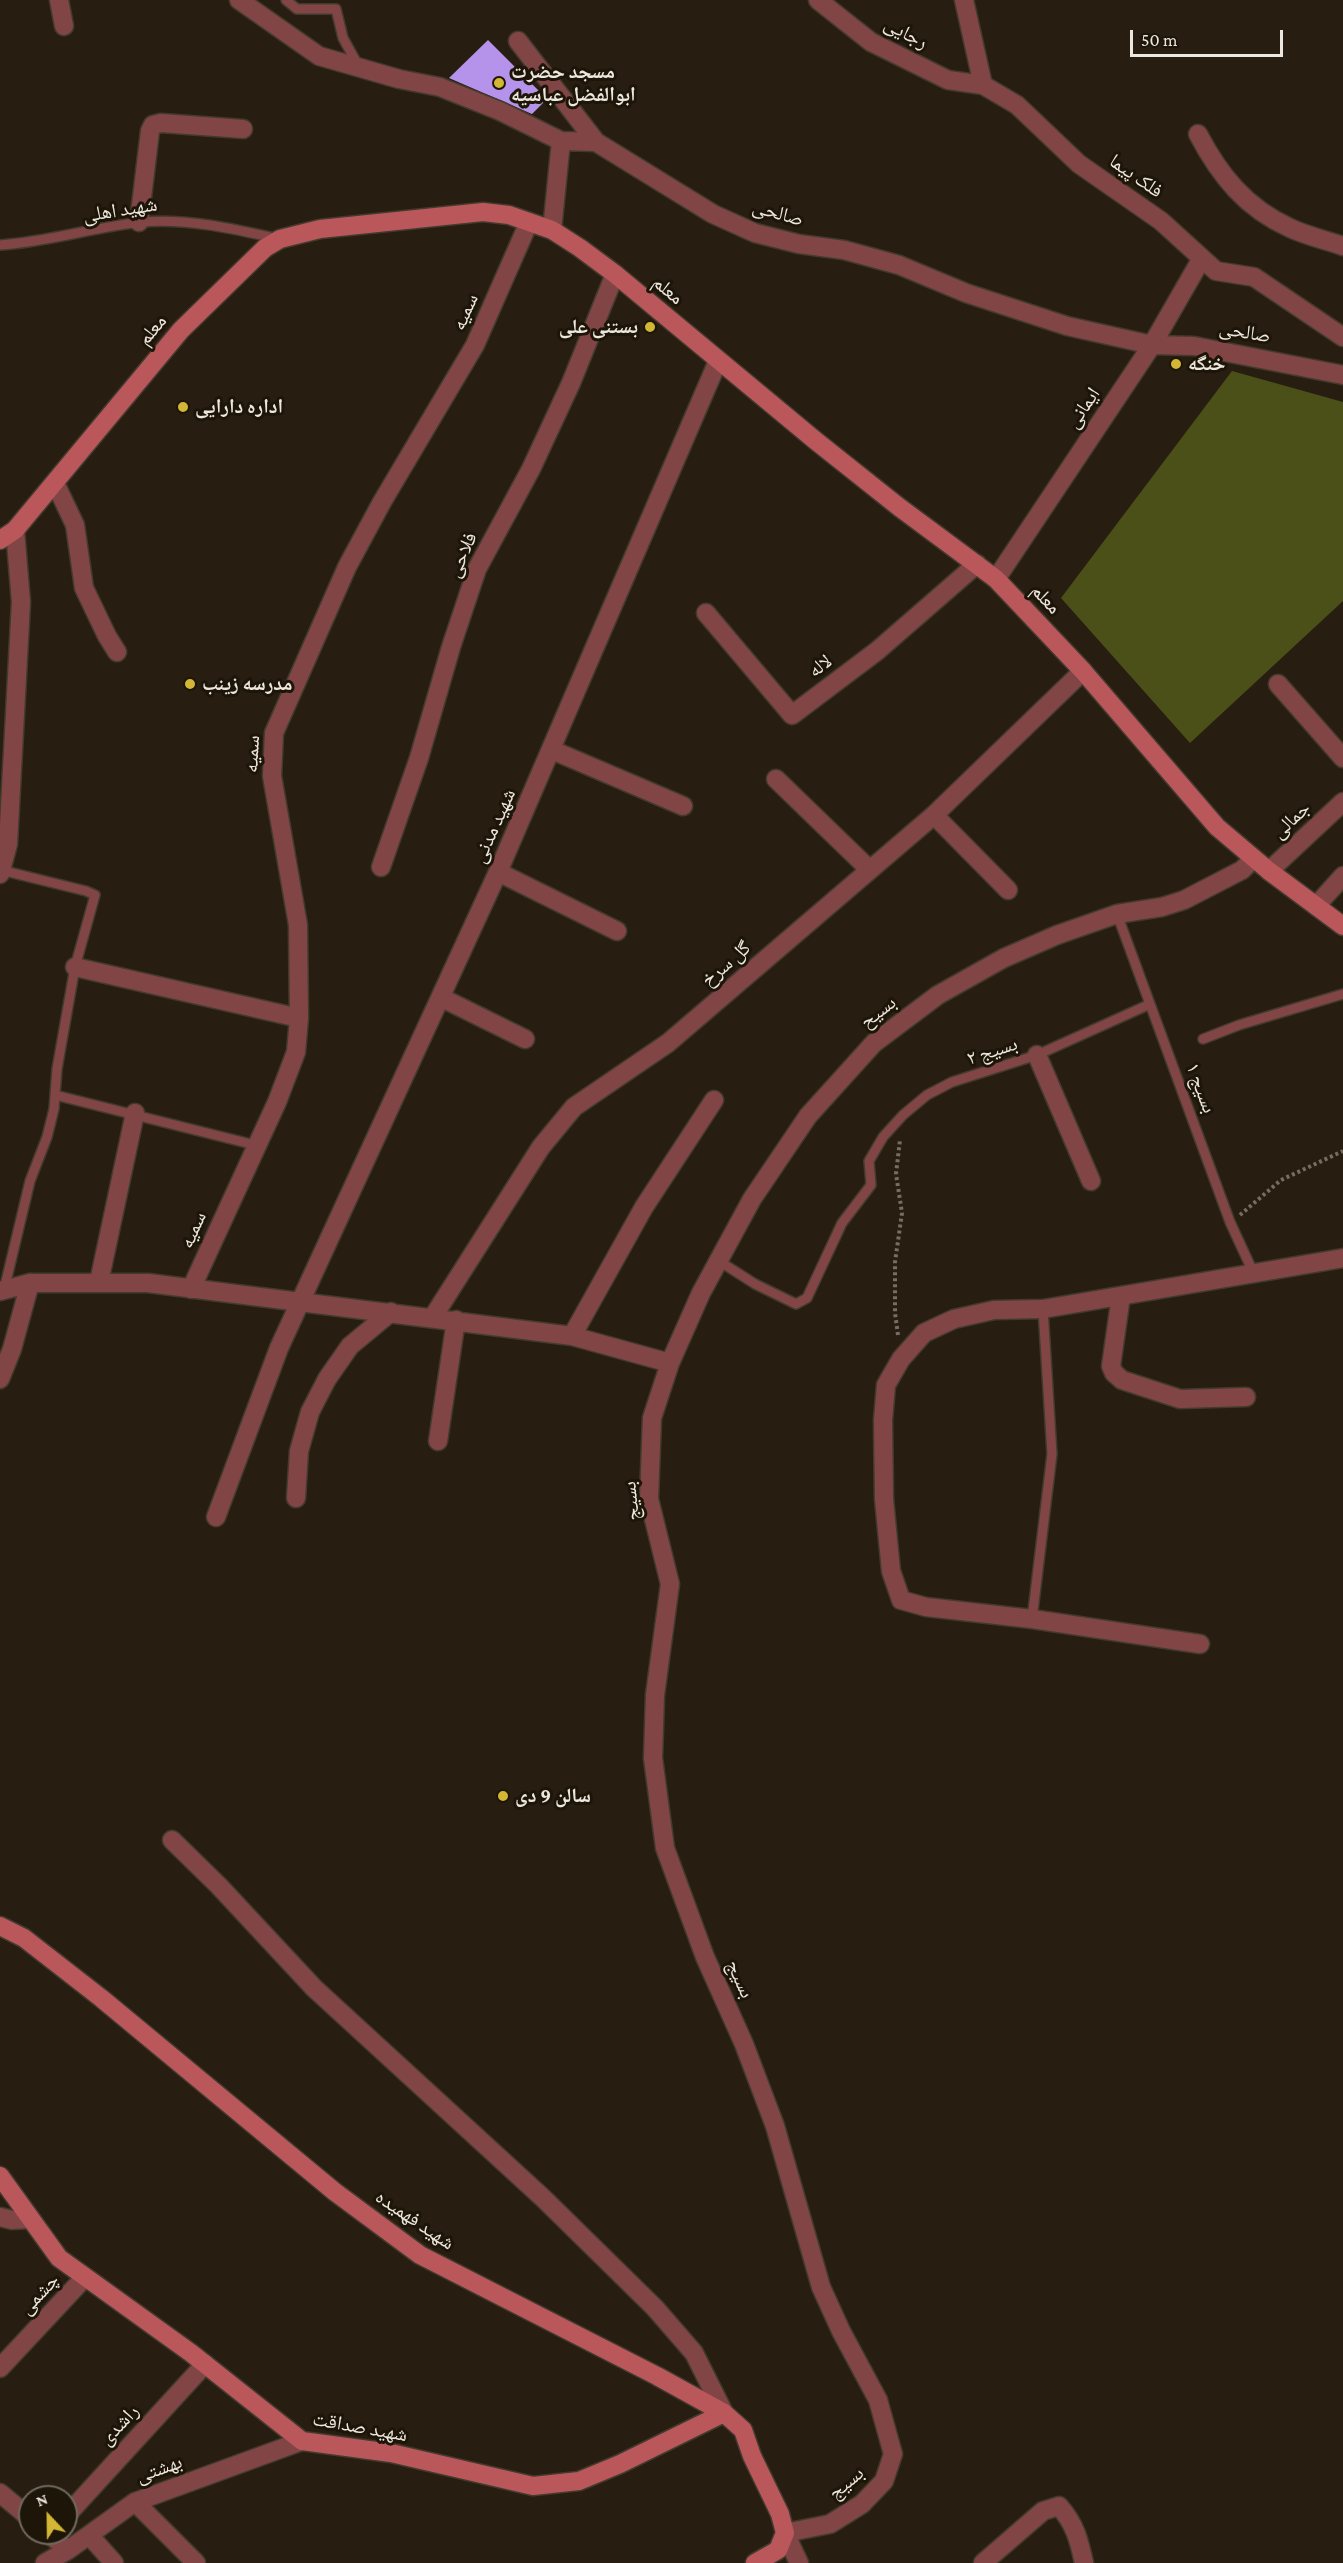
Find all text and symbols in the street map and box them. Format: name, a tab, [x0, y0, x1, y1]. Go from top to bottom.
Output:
street label: رجایی	[880, 12, 932, 54]
scale bar	[1133, 18, 1286, 56]
text: 50 m	[1141, 30, 1178, 50]
place label: مسجد حضرت ابوالفضل عباسیه	[511, 60, 636, 107]
marker: مسجد حضرت ابوالفضل عباسیه	[492, 76, 506, 90]
street label: فلک پیما	[1105, 149, 1167, 203]
street label: شهید اهلی	[81, 192, 159, 228]
street label: صالحی	[750, 194, 806, 232]
street label: معلم	[648, 270, 688, 310]
street label: سمیه	[446, 290, 484, 334]
street label: معلم	[132, 310, 172, 350]
place label: بستنی علی	[559, 315, 638, 339]
street label: صالحی	[1217, 316, 1273, 348]
marker: بستنی علی	[643, 320, 657, 334]
place label: خنگه	[1188, 352, 1225, 376]
marker: خنگه	[1169, 357, 1183, 371]
street label: ایمانی	[1061, 383, 1105, 433]
place label: اداره دارایی	[195, 395, 283, 419]
marker: اداره دارایی	[176, 400, 190, 414]
street label: فلاحی	[441, 529, 483, 581]
street label: معلم	[1026, 579, 1066, 619]
street label: لاله	[803, 649, 837, 683]
place label: مدرسه زینب	[202, 672, 292, 696]
marker: مدرسه زینب	[183, 677, 197, 691]
street label: سمیه	[239, 735, 265, 773]
street label: شهید مدنی	[467, 785, 521, 867]
street label: جمالی	[1267, 796, 1315, 844]
street label: گل سرخ	[696, 936, 756, 992]
street label: بسیح	[855, 990, 901, 1034]
street label: بسیج ۲	[964, 1032, 1020, 1070]
street label: بسیج ۱	[1180, 1059, 1222, 1117]
street label: سمیه	[174, 1208, 212, 1252]
street label: بسیج	[617, 1480, 645, 1522]
place label: سالن 9 دی	[515, 1784, 591, 1808]
marker: سالن 9 دی	[496, 1789, 510, 1803]
street label: بسیج	[721, 1956, 759, 2002]
street label: شهید فهمیده	[371, 2185, 459, 2255]
street label: چشمی	[14, 2268, 64, 2320]
street label: راشدی	[94, 2399, 144, 2451]
street label: شهید صداقت	[311, 2407, 409, 2447]
street label: بهشتی	[133, 2450, 185, 2488]
street label: بسیج	[823, 2461, 869, 2505]
north arrow	[18, 2485, 78, 2545]
text: N	[34, 2490, 50, 2510]

